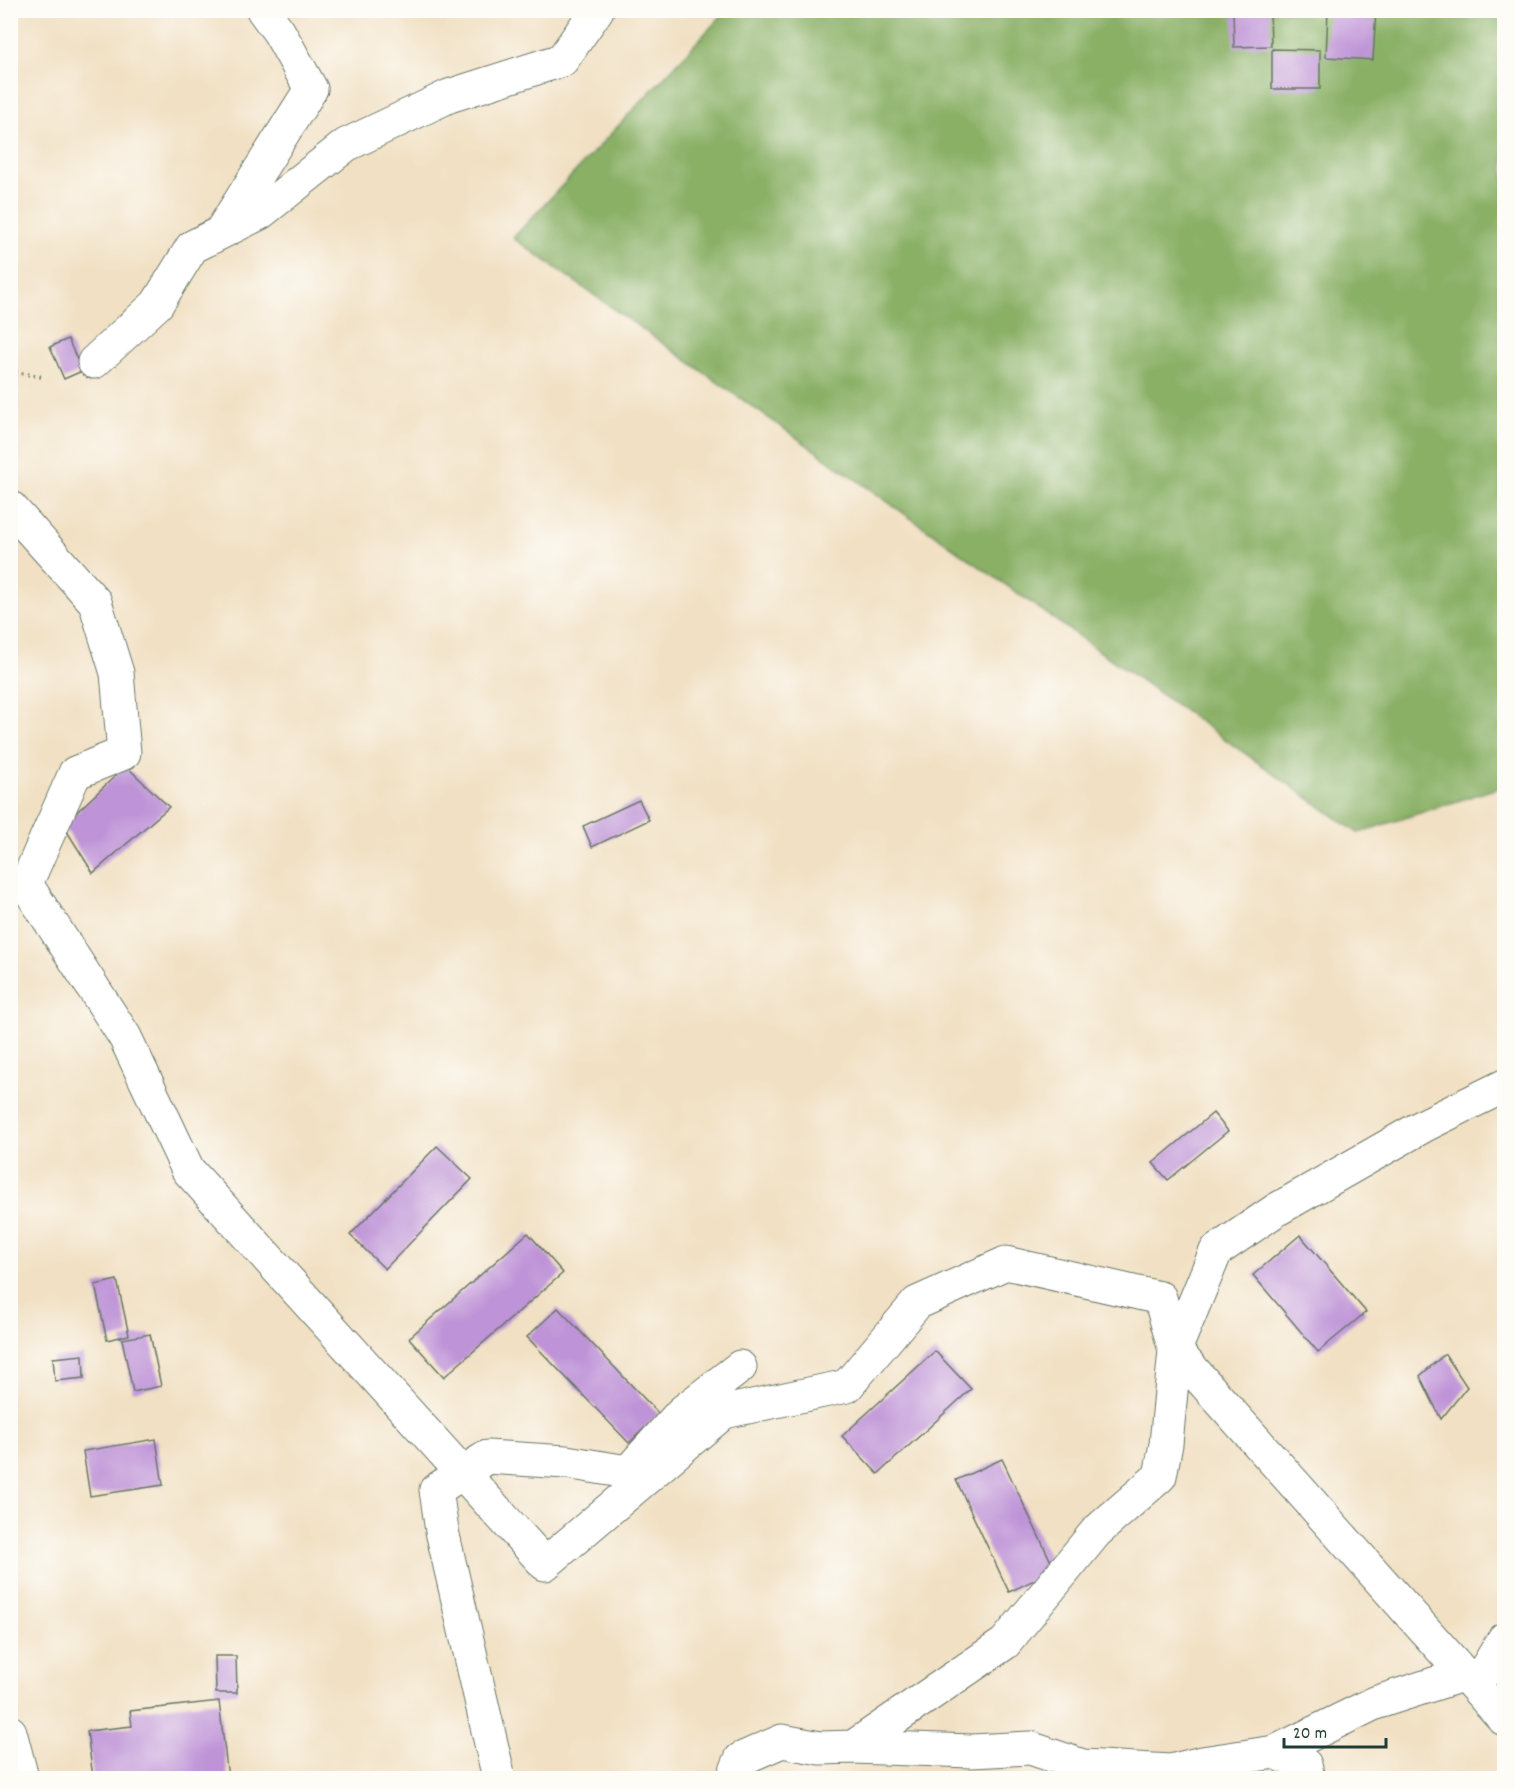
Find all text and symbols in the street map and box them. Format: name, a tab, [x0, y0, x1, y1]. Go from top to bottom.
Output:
scale bar	[1284, 1711, 1386, 1749]
text: 20 m	[1293, 1722, 1327, 1747]

